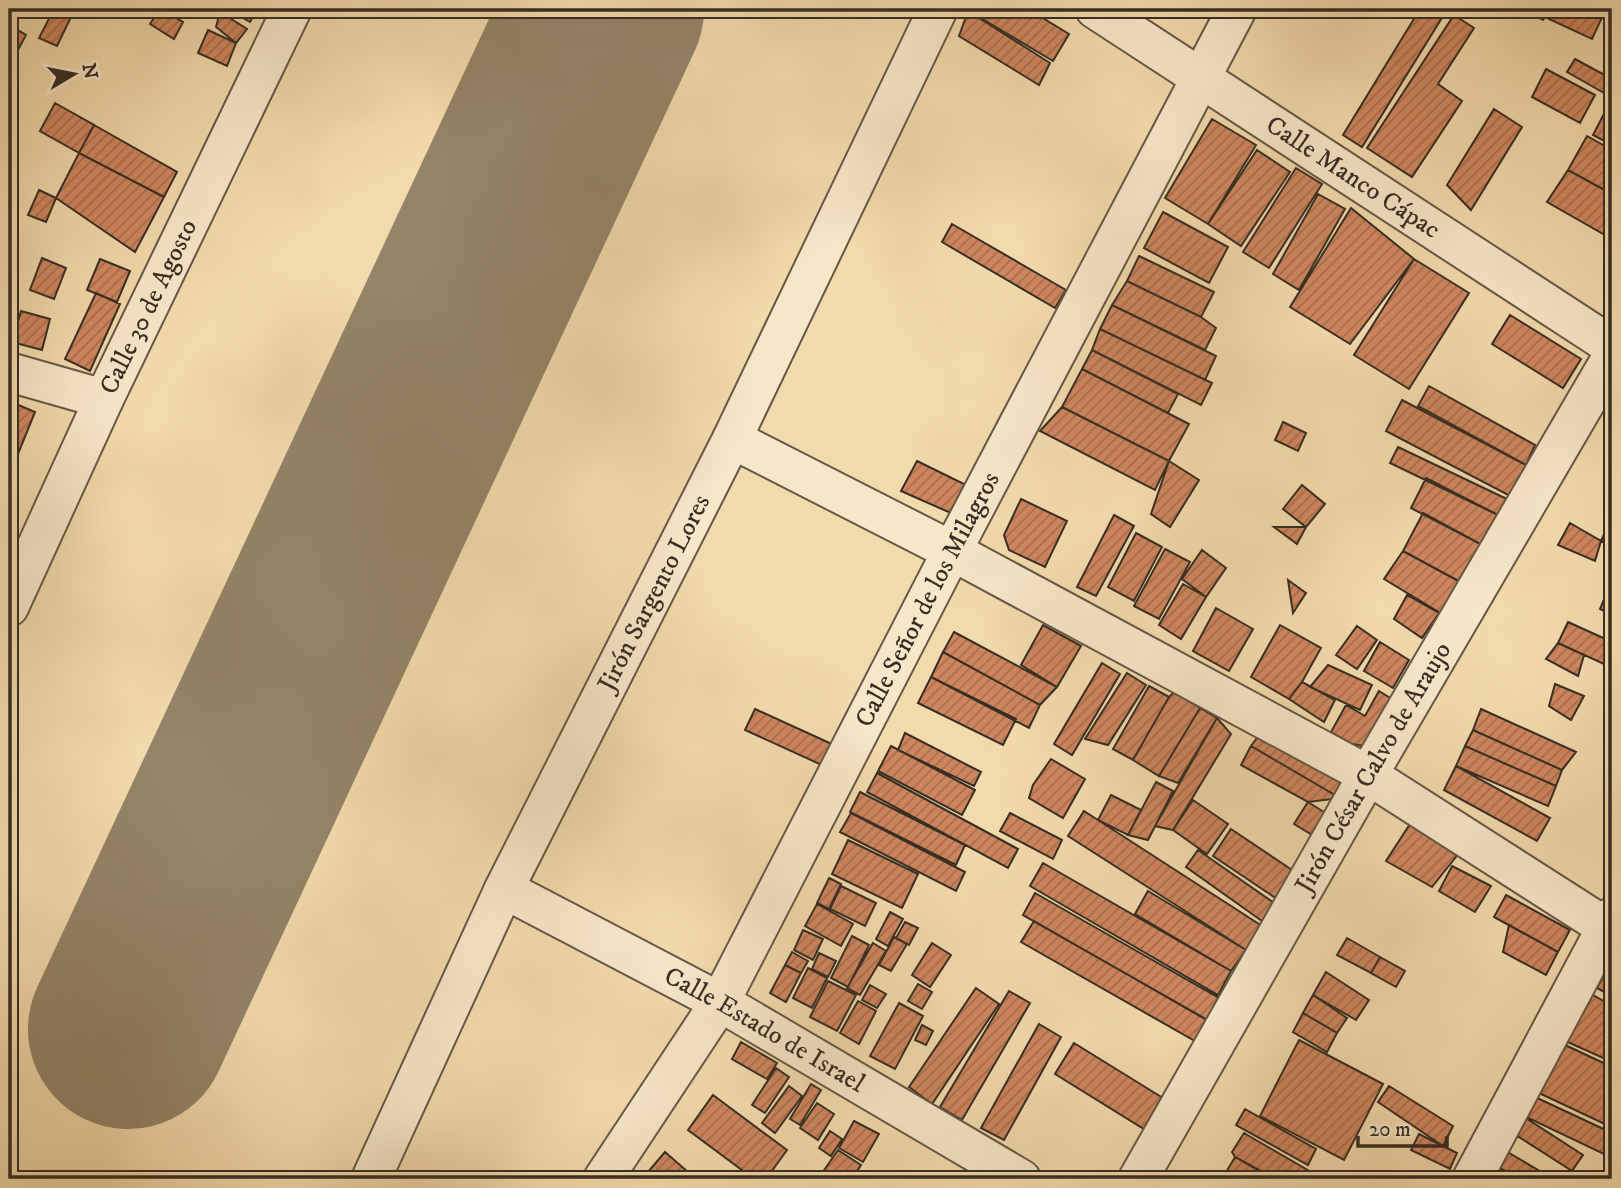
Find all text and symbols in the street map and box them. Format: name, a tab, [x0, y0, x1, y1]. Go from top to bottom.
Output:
north arrow	[38, 38, 108, 108]
text: N	[77, 62, 102, 81]
street label: Calle Manco Cápac	[1260, 108, 1446, 246]
street label: Calle 30 de Agosto	[92, 214, 205, 400]
street label: Calle Señor de los Milagros	[848, 466, 1007, 733]
street label: Jirón Sargento Lores	[590, 489, 718, 699]
street label: Jirón César Calvo de Araujo	[1287, 636, 1459, 901]
street label: Calle Estado de Israel	[659, 959, 871, 1100]
scale bar	[1358, 1104, 1448, 1148]
text: 20 m	[1369, 1117, 1411, 1143]

